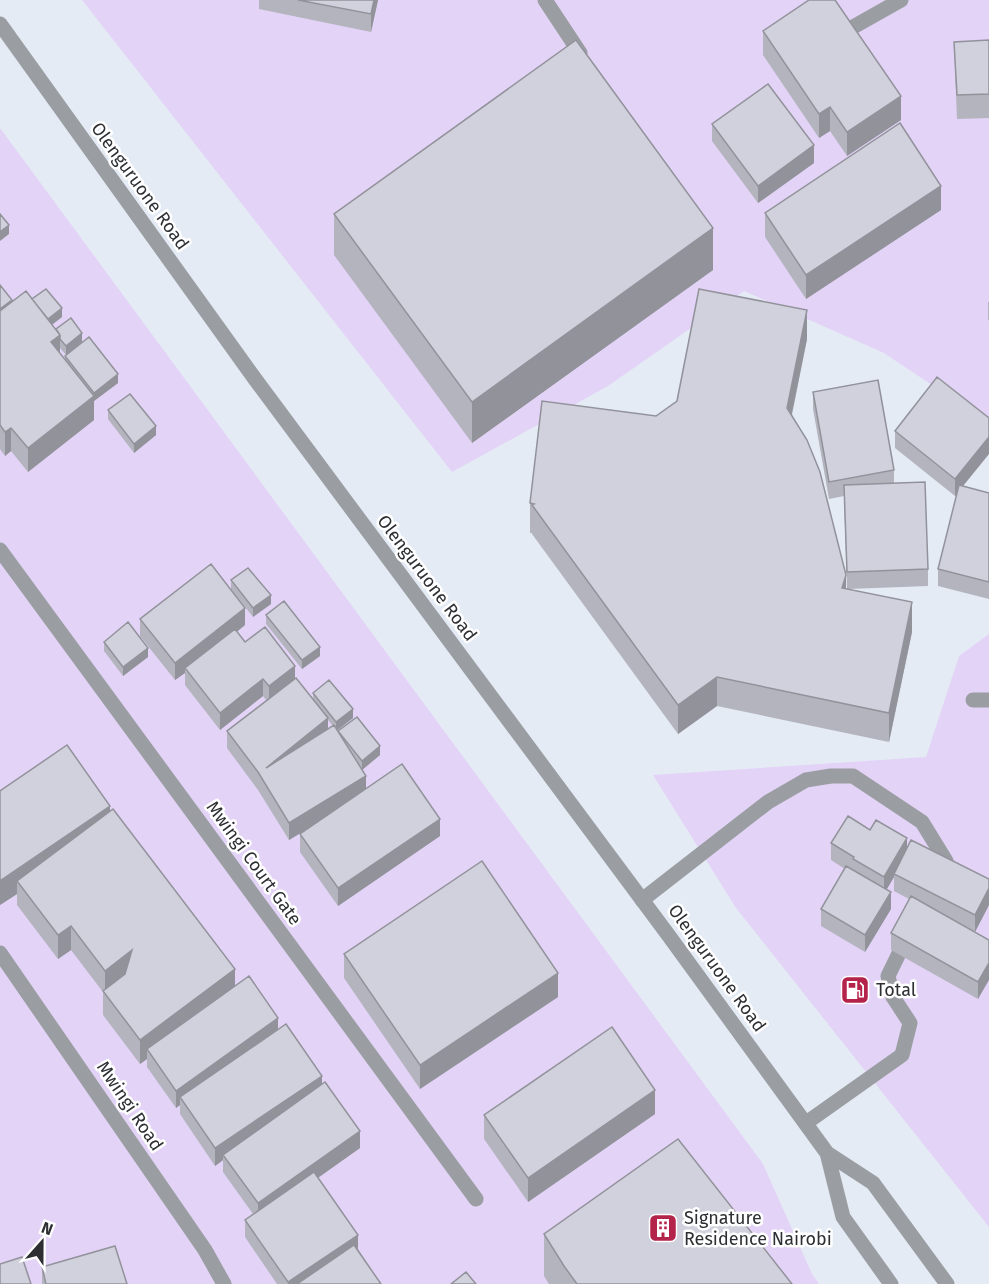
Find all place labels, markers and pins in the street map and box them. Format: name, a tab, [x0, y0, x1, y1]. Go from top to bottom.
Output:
fuel station icon: Total	[839, 974, 871, 1006]
place label: Total	[876, 979, 916, 1001]
place label: Signature Residence Nairobi	[684, 1207, 832, 1250]
building icon: Signature Residence Nairobi	[647, 1212, 679, 1244]

